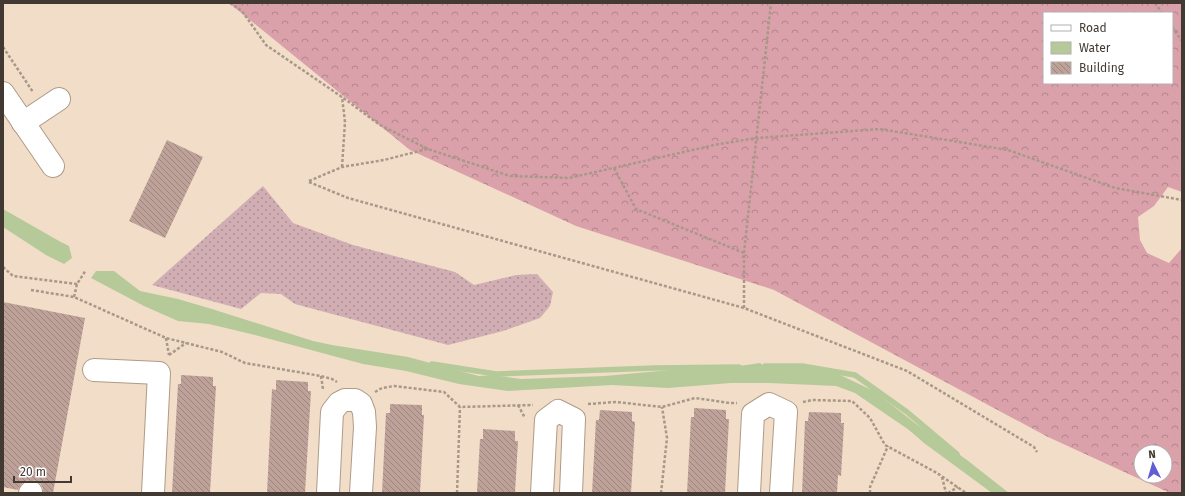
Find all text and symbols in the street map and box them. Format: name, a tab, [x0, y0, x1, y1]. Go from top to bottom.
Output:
legend	[1043, 12, 1173, 84]
text: Road	[1079, 21, 1107, 35]
text: Water	[1079, 41, 1111, 55]
text: Building	[1079, 61, 1125, 75]
north arrow	[1133, 444, 1173, 484]
text: N	[1148, 448, 1156, 461]
scale bar	[14, 458, 71, 484]
text: 20 m	[20, 465, 46, 479]

